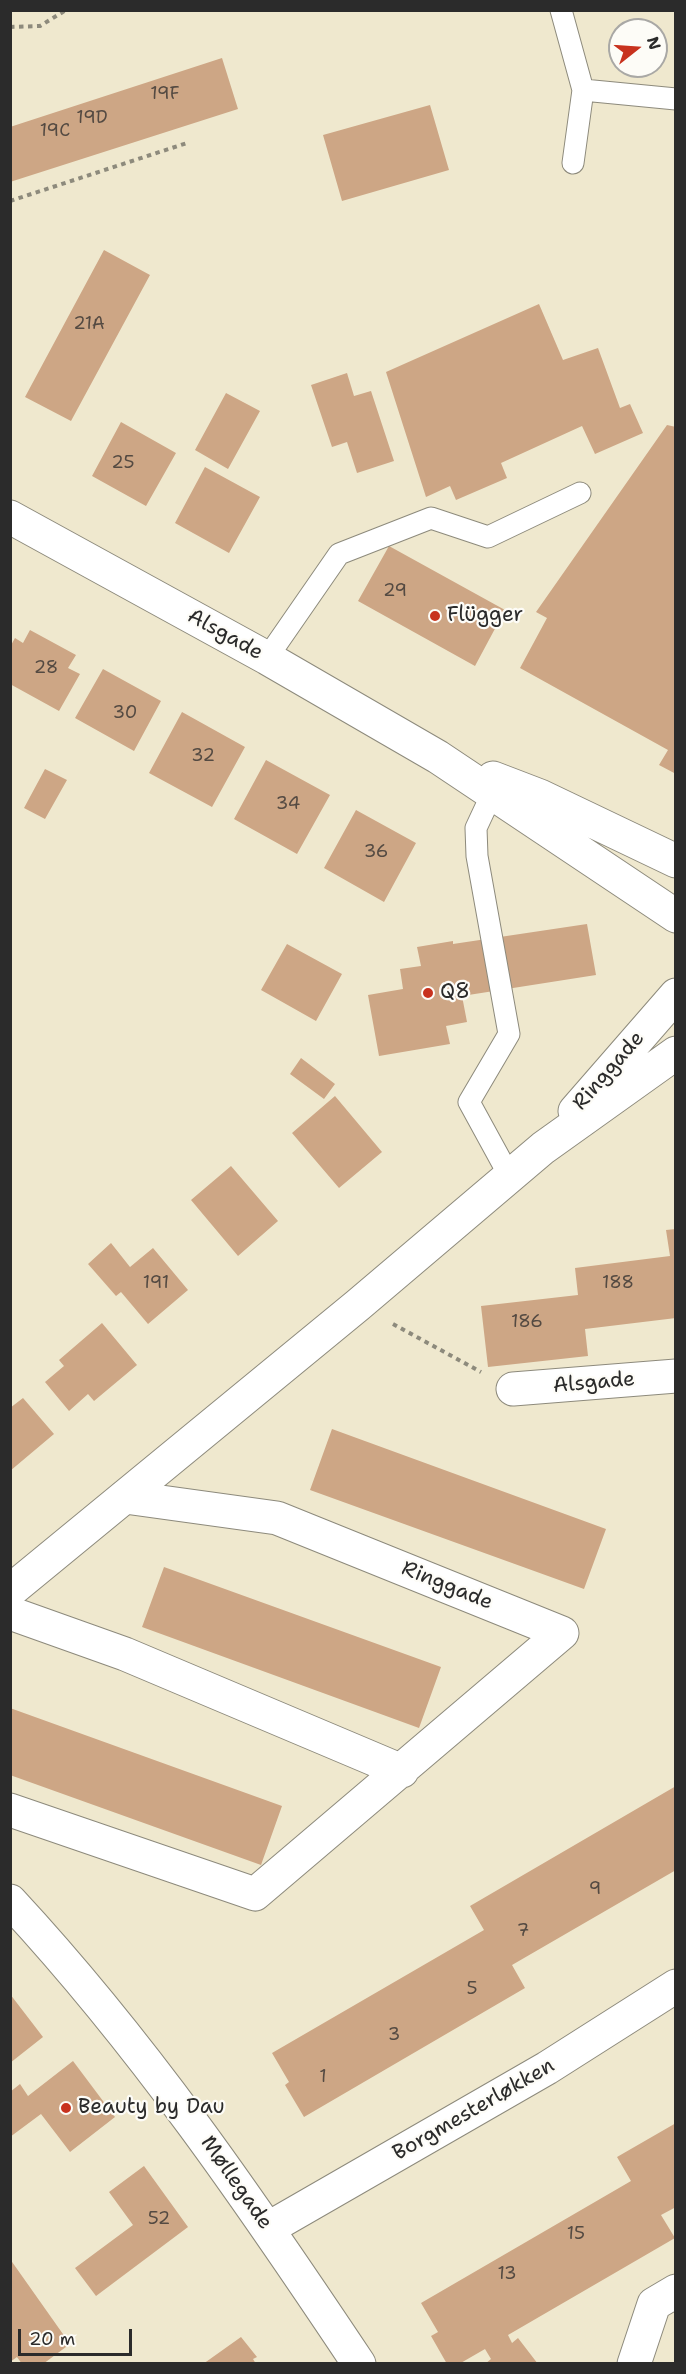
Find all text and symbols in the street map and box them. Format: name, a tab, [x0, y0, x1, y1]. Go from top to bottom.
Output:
north arrow	[608, 18, 668, 78]
text: N	[642, 34, 666, 52]
house number: 19F	[150, 83, 180, 105]
house number: 19D	[76, 107, 108, 129]
house number: 19C	[40, 120, 70, 142]
house number: 21A	[73, 313, 105, 335]
house number: 25	[111, 452, 135, 474]
house number: 29	[383, 580, 407, 602]
place label: Flügger	[447, 603, 523, 629]
street label: Alsgade	[183, 604, 267, 666]
marker: Flügger	[428, 609, 442, 623]
house number: 28	[34, 657, 58, 679]
house number: 30	[113, 702, 137, 724]
house number: 32	[191, 745, 215, 767]
house number: 34	[276, 793, 300, 815]
house number: 36	[364, 841, 388, 863]
place label: Q8	[440, 980, 470, 1006]
marker: Q8	[421, 986, 435, 1000]
street label: Ringgade	[568, 1026, 650, 1116]
house number: 191	[143, 1272, 169, 1294]
house number: 188	[602, 1272, 634, 1294]
house number: 186	[511, 1311, 543, 1333]
street label: Alsgade	[552, 1367, 636, 1399]
street label: Ringgade	[398, 1556, 496, 1616]
house number: 9	[589, 1878, 601, 1900]
house number: 7	[517, 1920, 529, 1942]
house number: 5	[466, 1978, 478, 2000]
house number: 3	[388, 2024, 400, 2046]
street label: Borgmesterløkken	[389, 2053, 559, 2167]
house number: 1	[319, 2066, 327, 2088]
place label: Beauty by Dau	[78, 2095, 225, 2121]
marker: Beauty by Dau	[59, 2101, 73, 2115]
street label: Møllegade	[195, 2131, 277, 2235]
house number: 52	[148, 2208, 170, 2230]
house number: 15	[567, 2223, 585, 2245]
house number: 13	[497, 2263, 517, 2285]
scale bar	[21, 2317, 135, 2355]
text: 20 m	[29, 2327, 75, 2351]

